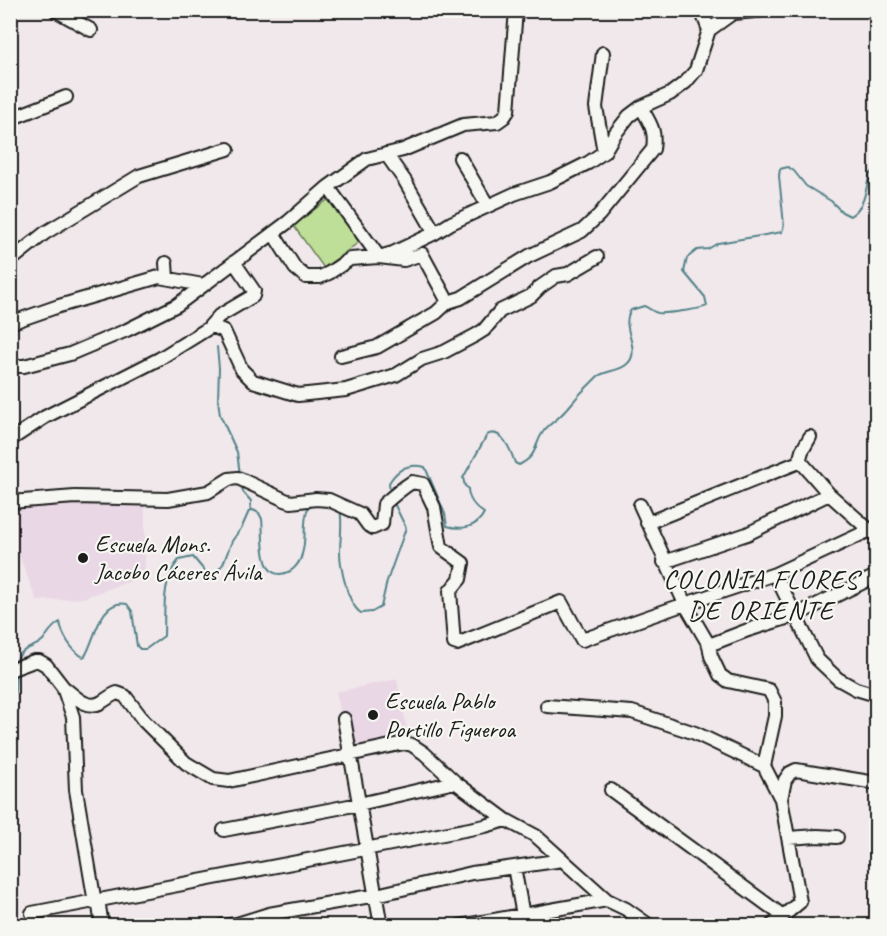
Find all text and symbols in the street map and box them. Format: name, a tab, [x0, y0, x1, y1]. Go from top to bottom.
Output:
place label: Escuela Mons. Jacobo Cáceres Ávila	[94, 529, 263, 587]
marker: Escuela Mons. Jacobo Cáceres Ávila	[76, 551, 90, 565]
district label: COLONIA FLORES DE ORIENTE	[663, 562, 862, 627]
place label: Escuela Pablo Portillo Figueroa	[385, 686, 516, 744]
marker: Escuela Pablo Portillo Figueroa	[366, 708, 380, 722]

